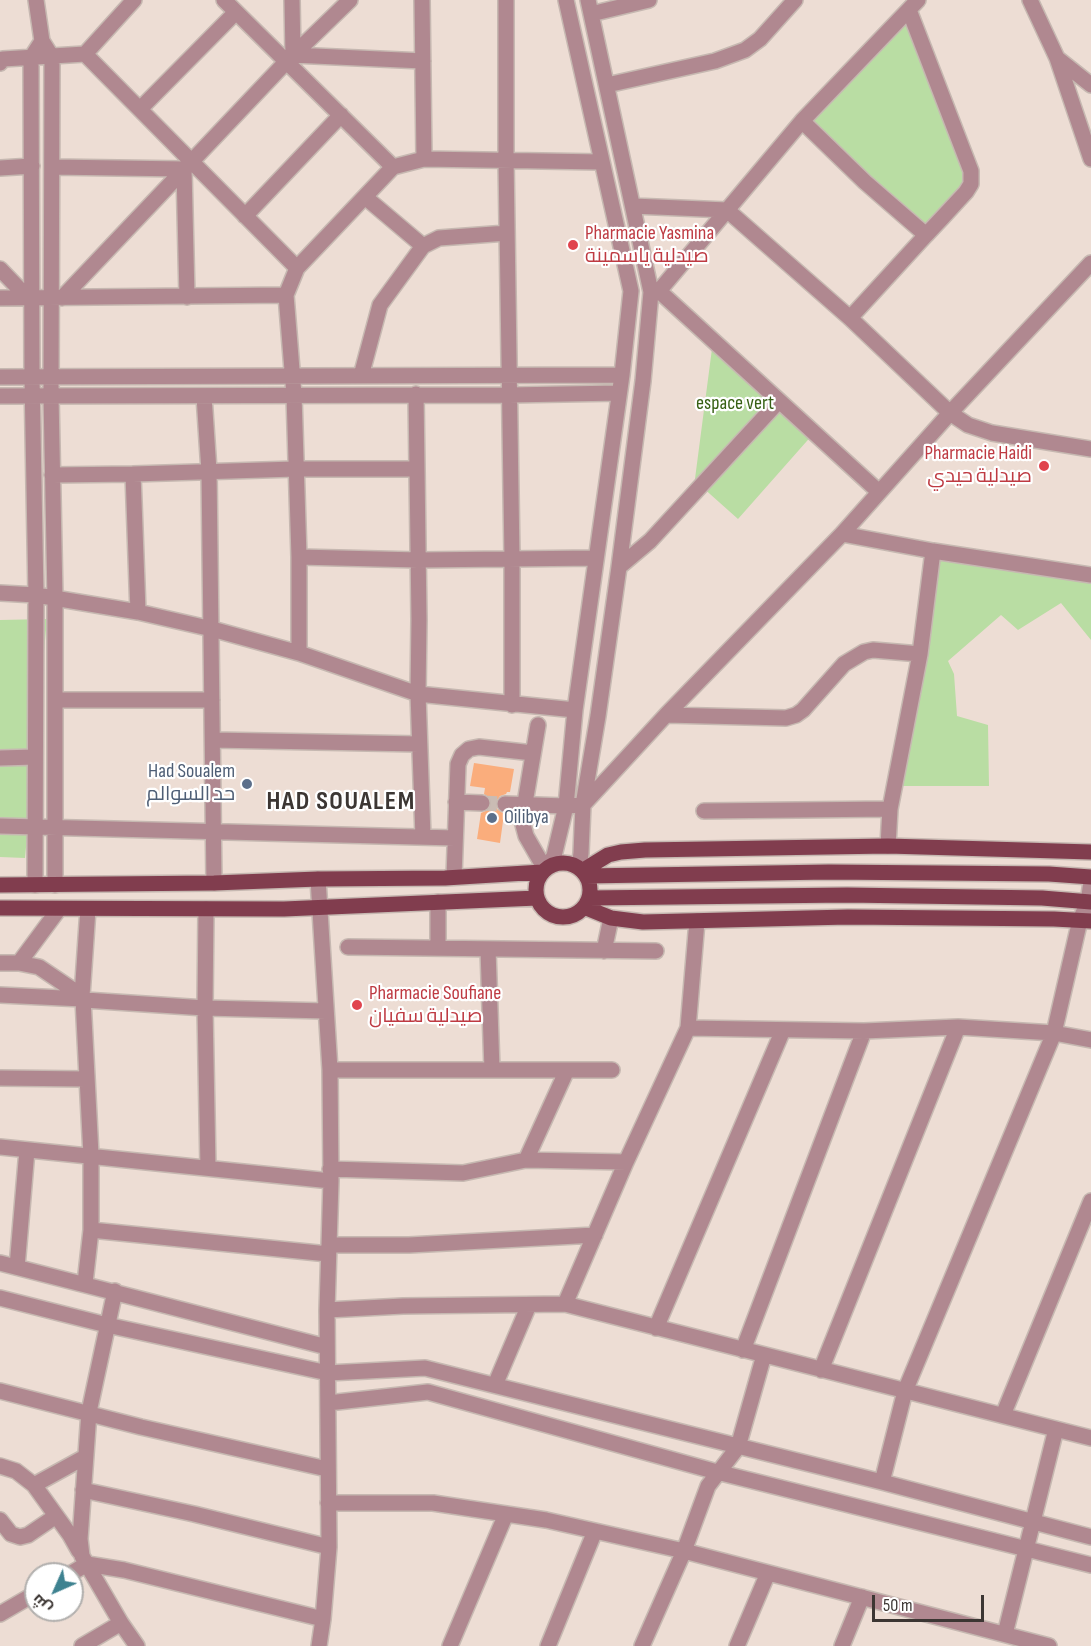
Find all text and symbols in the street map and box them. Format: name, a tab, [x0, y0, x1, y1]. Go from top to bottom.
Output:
place label: Pharmacie Yasmina صيدلية ياسمينة	[585, 222, 714, 269]
marker: Pharmacie Yasmina صيدلية ياسمينة	[566, 238, 580, 252]
park label: espace vert	[696, 392, 774, 416]
place label: Pharmacie Haidi صيدلية حيدي	[924, 442, 1032, 489]
marker: Pharmacie Haidi صيدلية حيدي	[1037, 459, 1051, 473]
place label: Had Soualem حد السوالم	[146, 760, 235, 807]
marker: Had Soualem حد السوالم	[240, 777, 254, 791]
district label: HAD SOUALEM	[266, 786, 416, 818]
place label: Oilibya	[504, 806, 549, 830]
marker: Oilibya	[485, 811, 499, 825]
place label: Pharmacie Soufiane صيدلية سفيان	[369, 982, 501, 1029]
marker: Pharmacie Soufiane صيدلية سفيان	[350, 998, 364, 1012]
north arrow	[24, 1562, 84, 1622]
scale bar	[875, 1583, 988, 1621]
text: ش	[28, 1590, 56, 1618]
text: 50 m	[883, 1595, 913, 1616]

